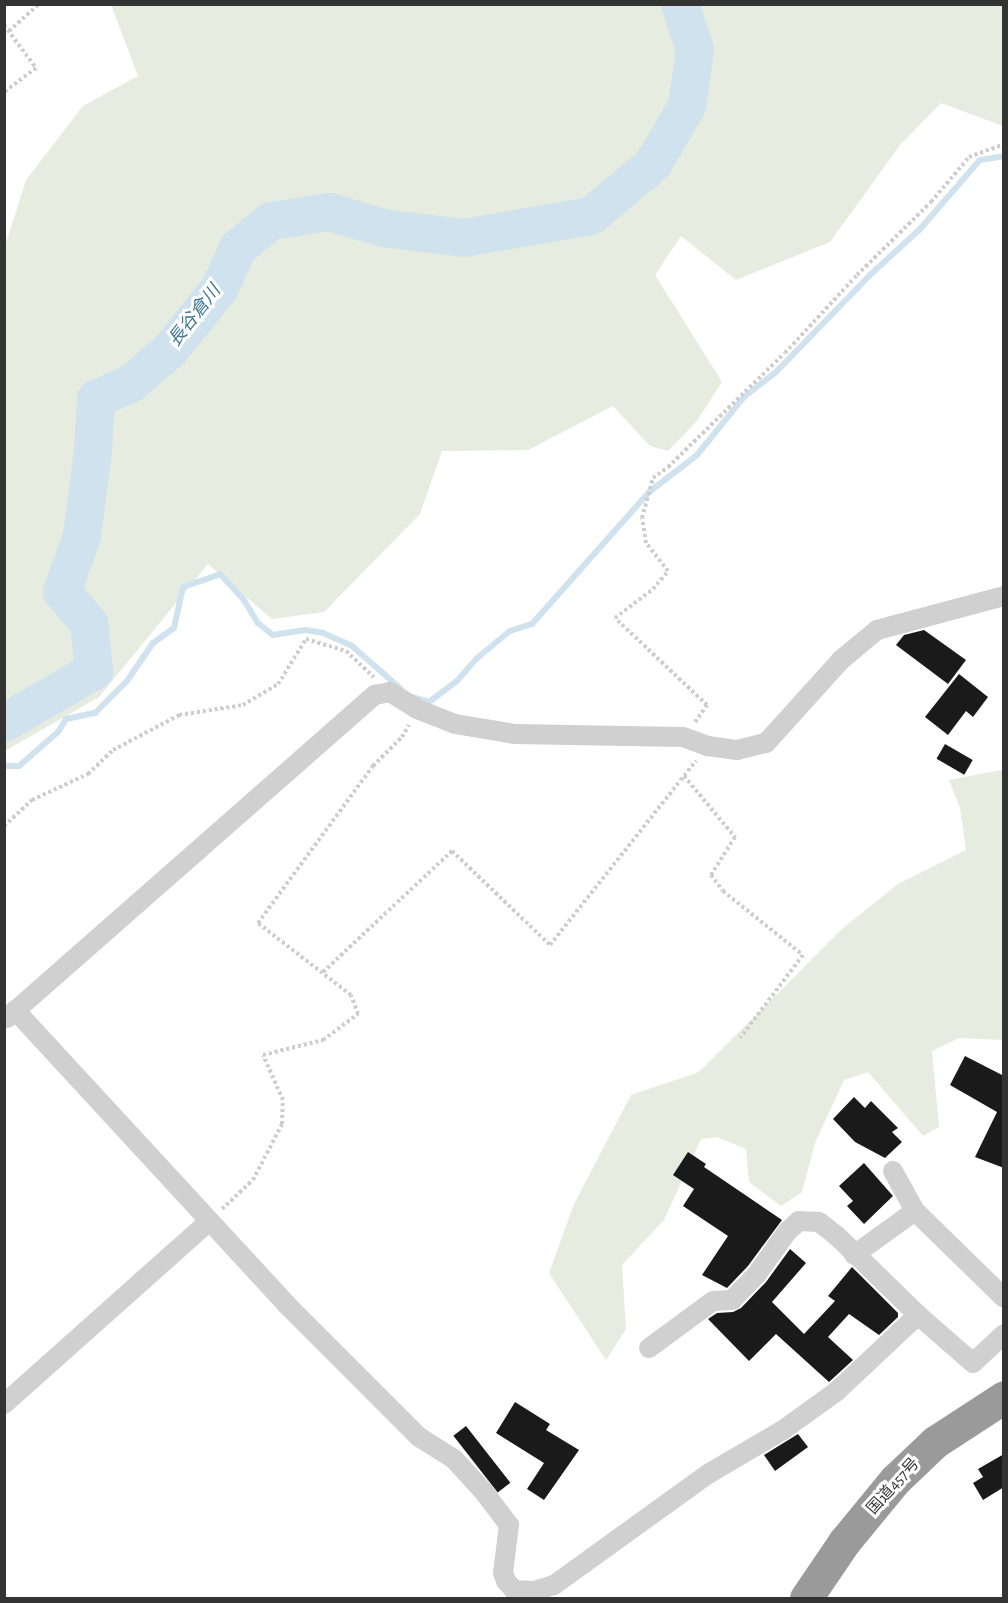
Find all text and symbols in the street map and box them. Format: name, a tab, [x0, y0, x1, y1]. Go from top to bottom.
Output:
water label: 長谷倉川	[164, 281, 226, 351]
street label: 国道457号	[863, 1454, 923, 1518]

